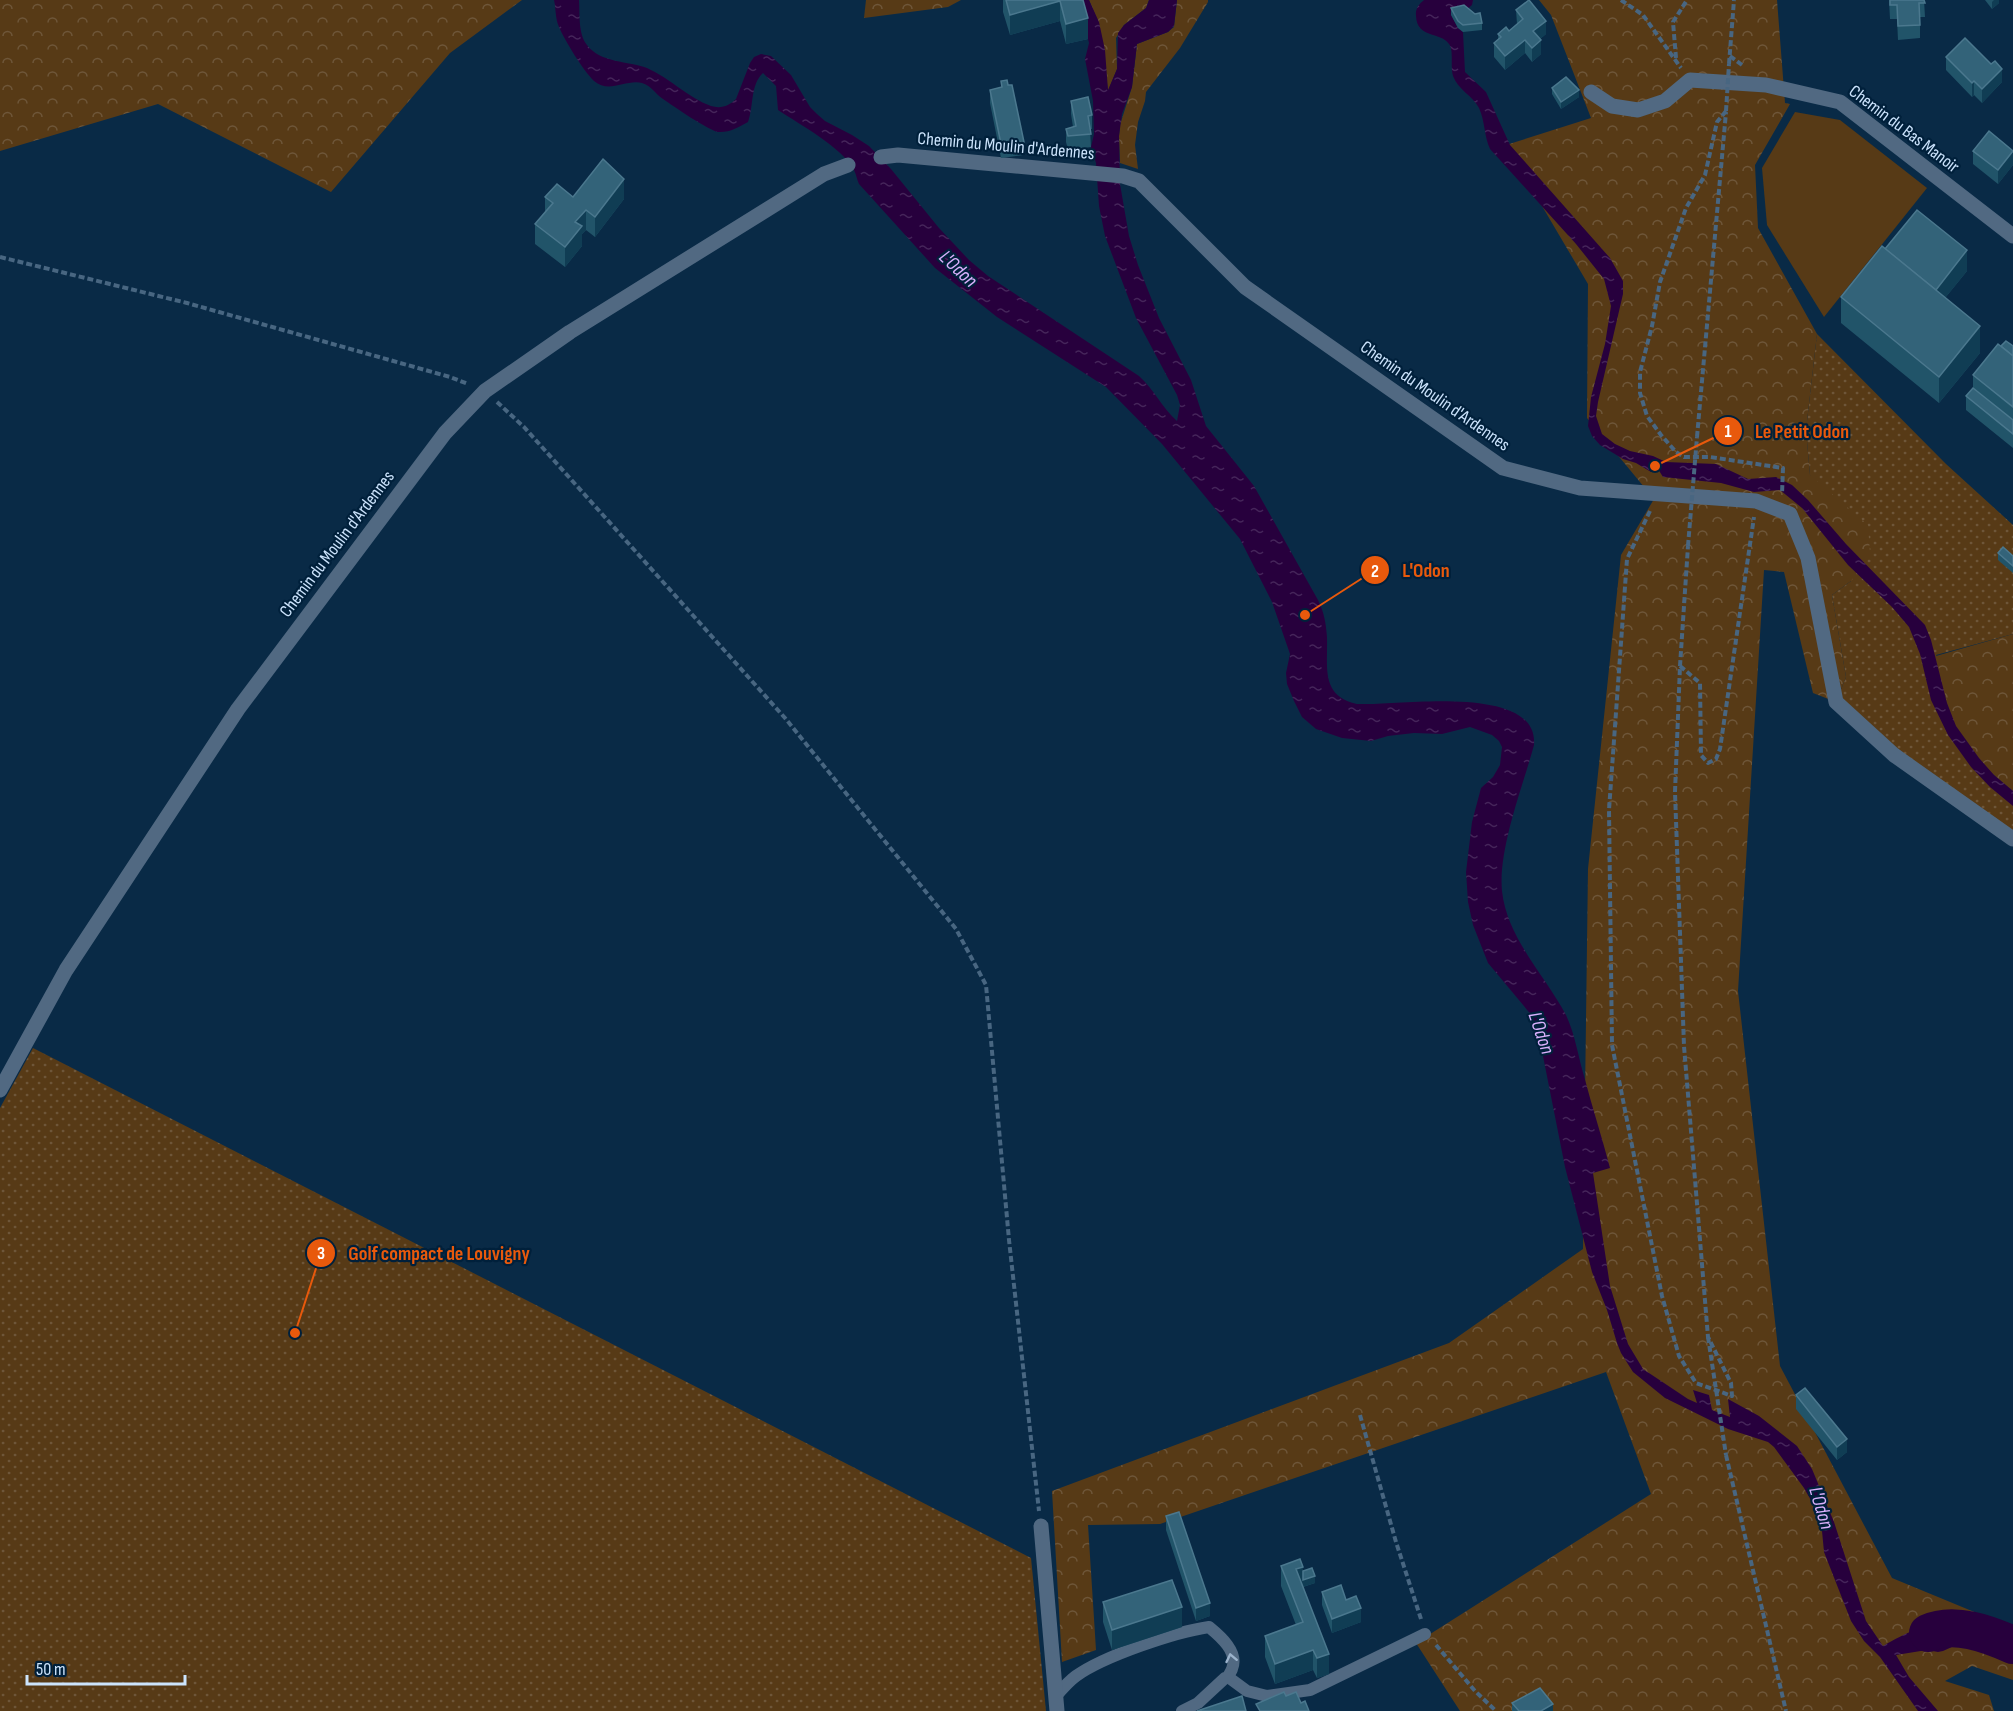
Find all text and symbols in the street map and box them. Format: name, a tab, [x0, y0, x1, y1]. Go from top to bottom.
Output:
street label: Chemin du Bas Manoir	[1845, 81, 1963, 177]
street label: Chemin du Moulin d'Ardennes	[917, 128, 1095, 164]
water label: L'Odon	[934, 245, 982, 293]
street label: Chemin du Moulin d'Ardennes	[1356, 337, 1514, 455]
callout: Le Petit Odon	[1713, 412, 1861, 450]
text: Le Petit Odon	[1755, 420, 1849, 444]
text: 1	[1724, 421, 1732, 442]
street label: Chemin du Moulin d'Ardennes	[275, 467, 399, 621]
callout: L'Odon	[1360, 551, 1462, 589]
text: L'Odon	[1402, 559, 1450, 583]
text: 2	[1371, 561, 1379, 582]
water label: L'Odon	[1523, 1009, 1559, 1057]
callout: Golf compact de Louvigny	[306, 1234, 542, 1272]
text: Golf compact de Louvigny	[348, 1242, 530, 1266]
text: 3	[317, 1243, 325, 1264]
water label: L'Odon	[1803, 1484, 1839, 1532]
scale bar	[27, 1648, 184, 1686]
one-way arrow	[1225, 1653, 1238, 1663]
text: 50 m	[36, 1659, 66, 1680]

